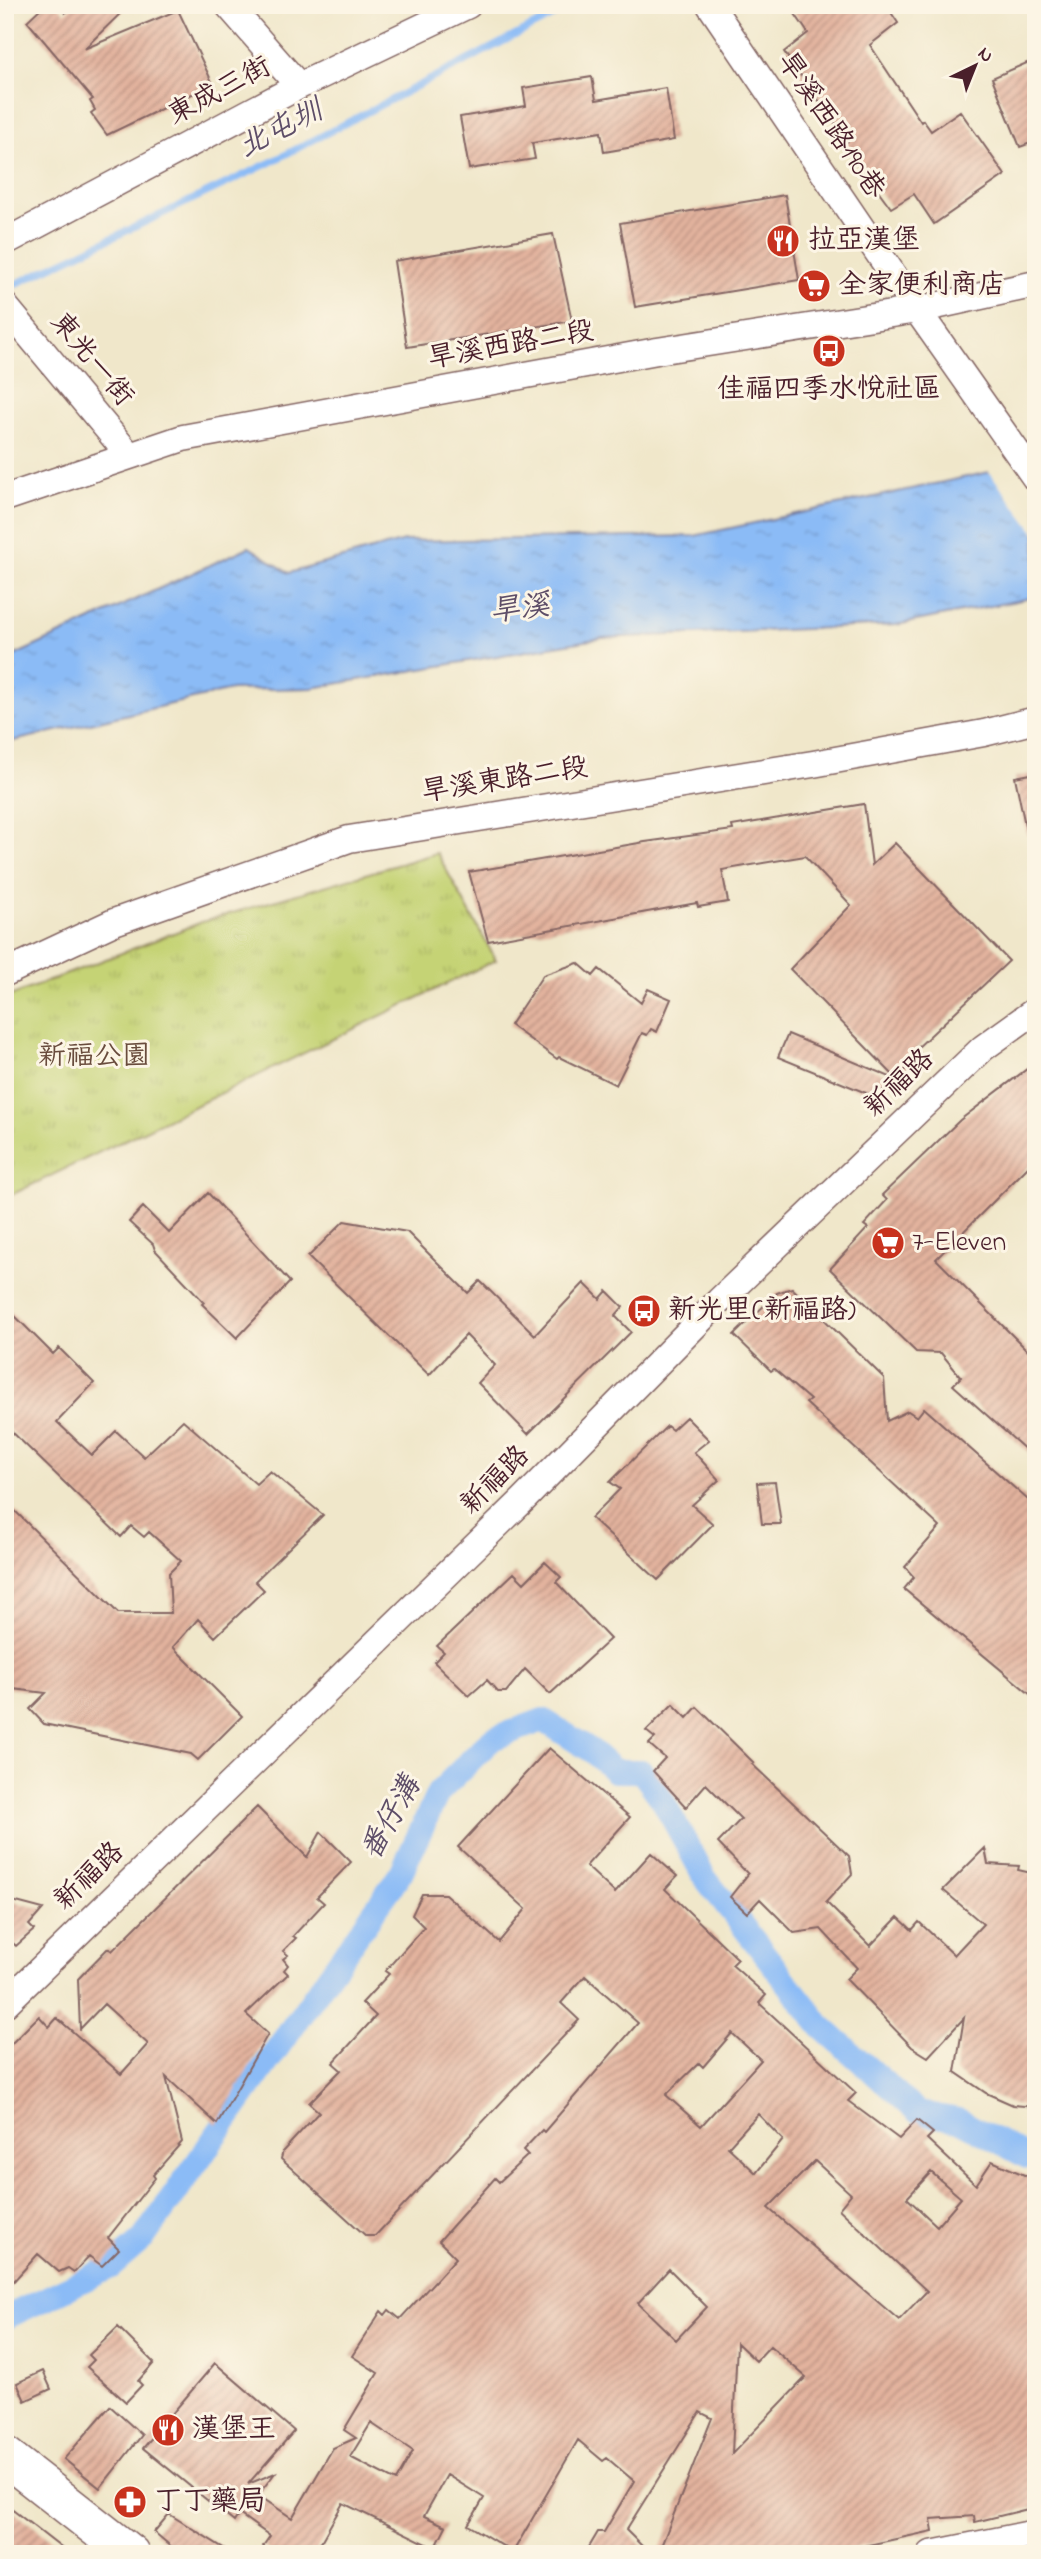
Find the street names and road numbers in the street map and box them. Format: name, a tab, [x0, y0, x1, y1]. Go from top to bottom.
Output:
street label: 旱溪西路190巷	[766, 44, 895, 209]
street label: 東成三街	[161, 48, 279, 136]
street label: 東光一街	[39, 304, 143, 416]
street label: 旱溪西路二段	[425, 311, 597, 381]
street label: 旱溪東路二段	[419, 748, 591, 814]
street label: 新福路	[856, 1040, 944, 1128]
street label: 新福路	[452, 1437, 540, 1525]
street label: 新福路	[46, 1833, 134, 1921]

